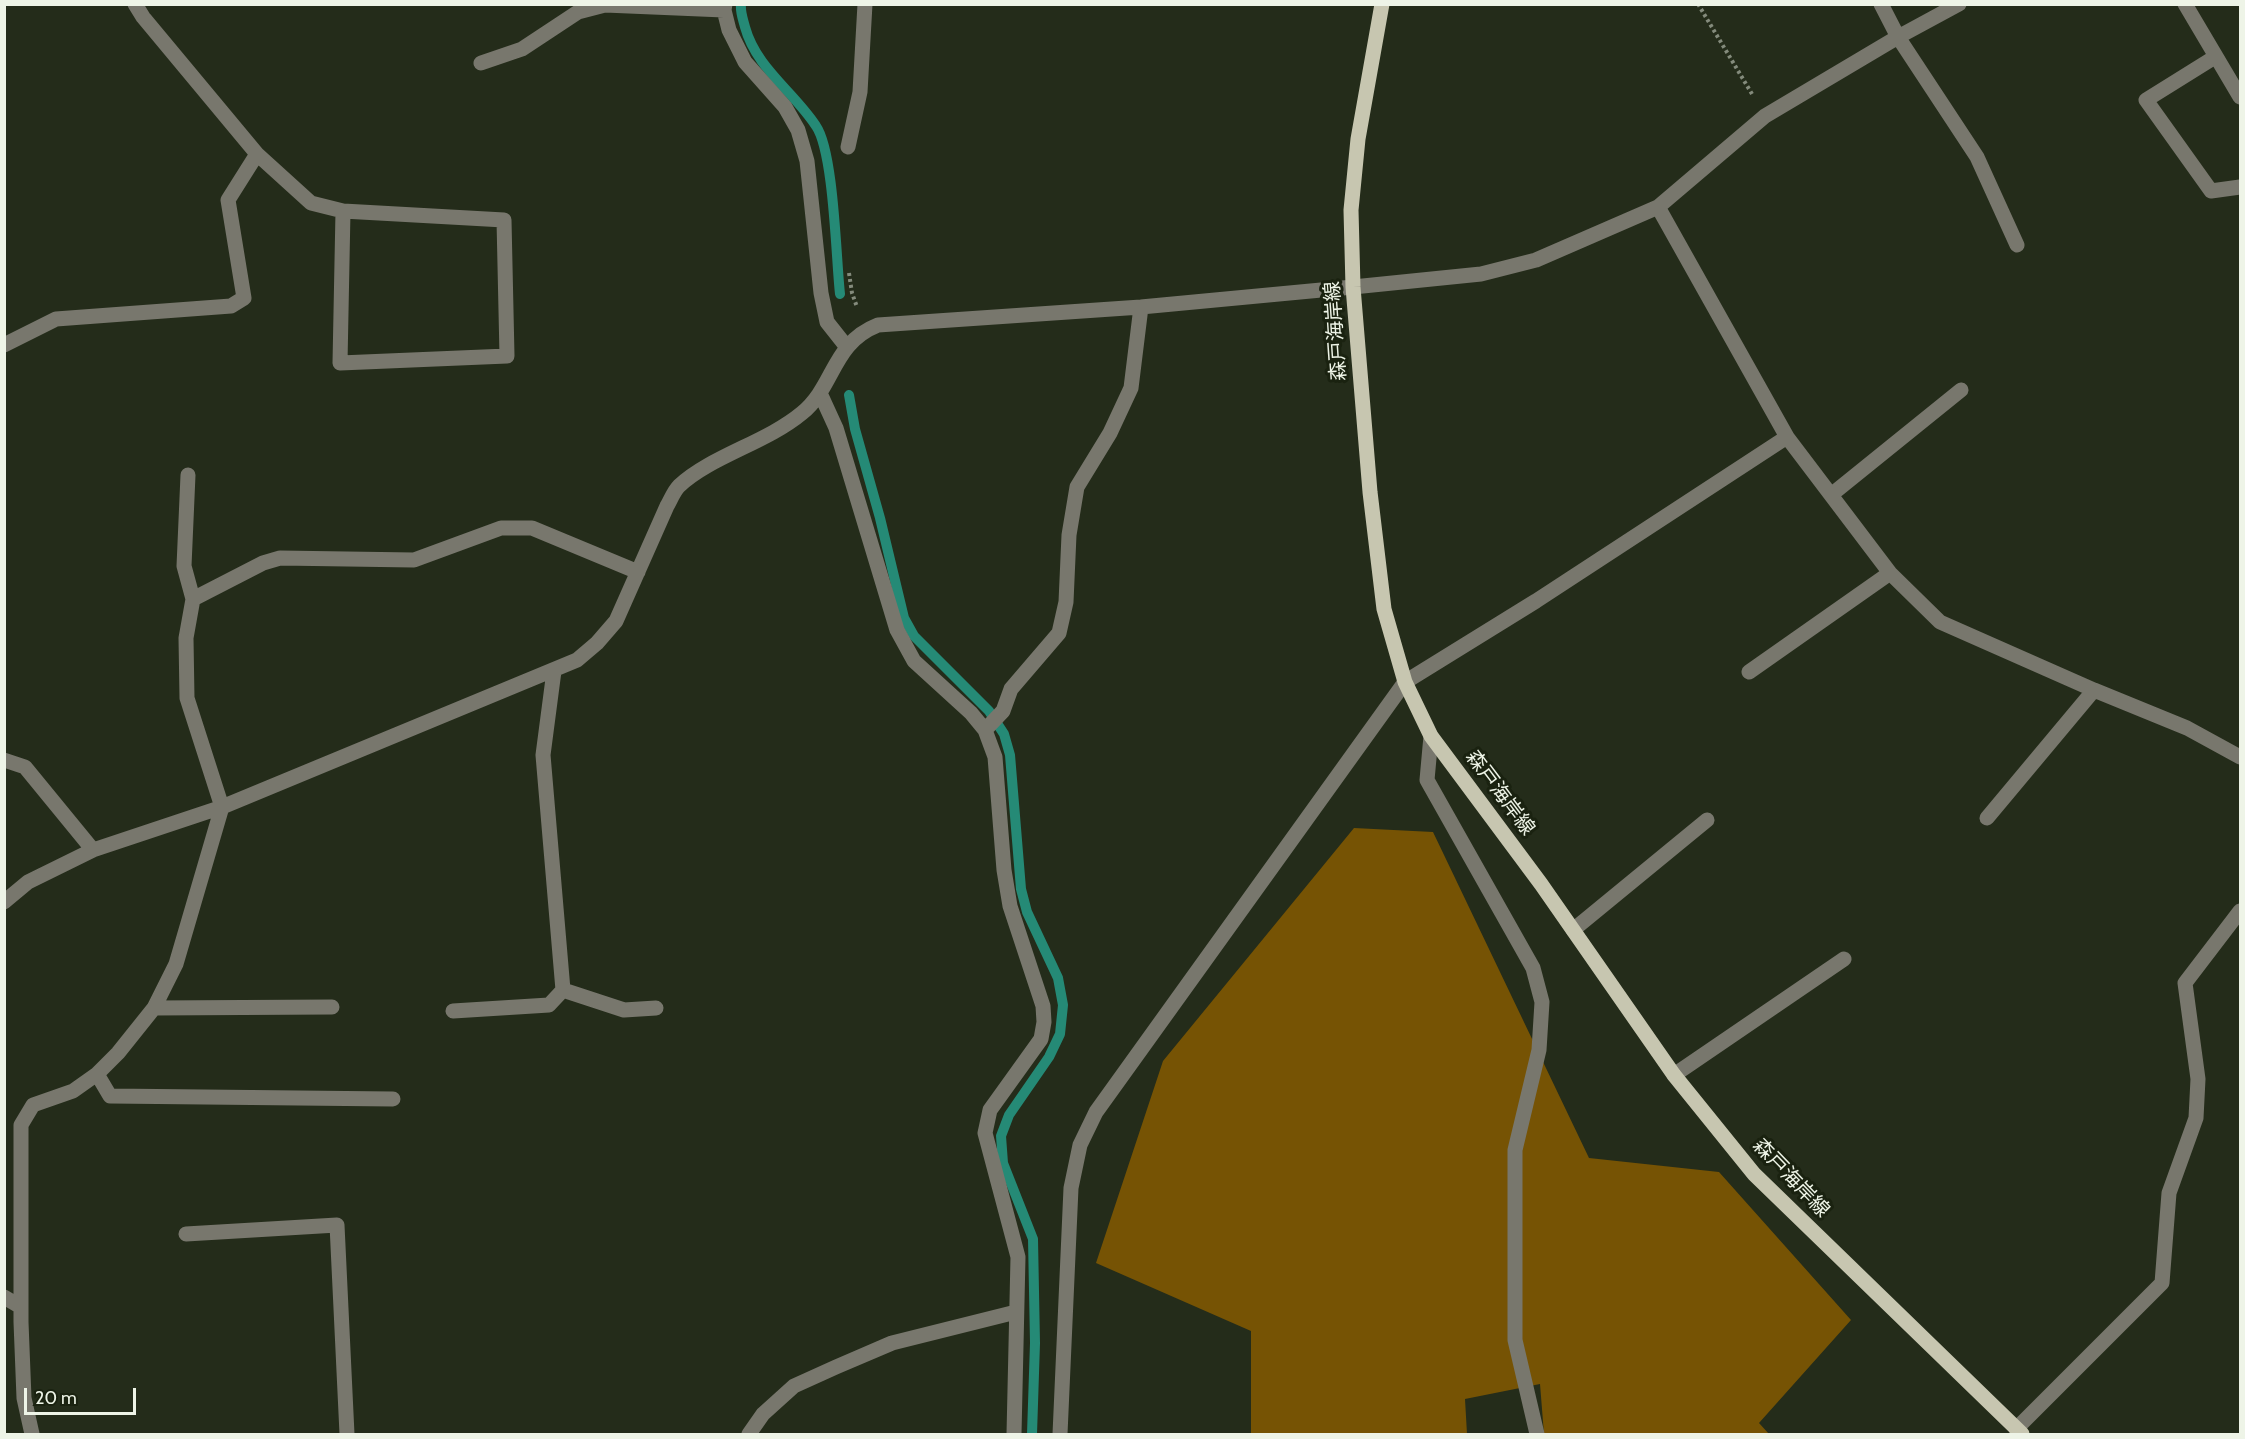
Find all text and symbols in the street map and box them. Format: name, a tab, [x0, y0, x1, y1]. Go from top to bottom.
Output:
street label: 森戸海岸線	[1321, 280, 1351, 382]
street label: 森戸海岸線	[1460, 746, 1540, 840]
street label: 森戸海岸線	[1748, 1134, 1834, 1222]
scale bar	[27, 1376, 140, 1414]
text: 20 m	[35, 1387, 77, 1409]

